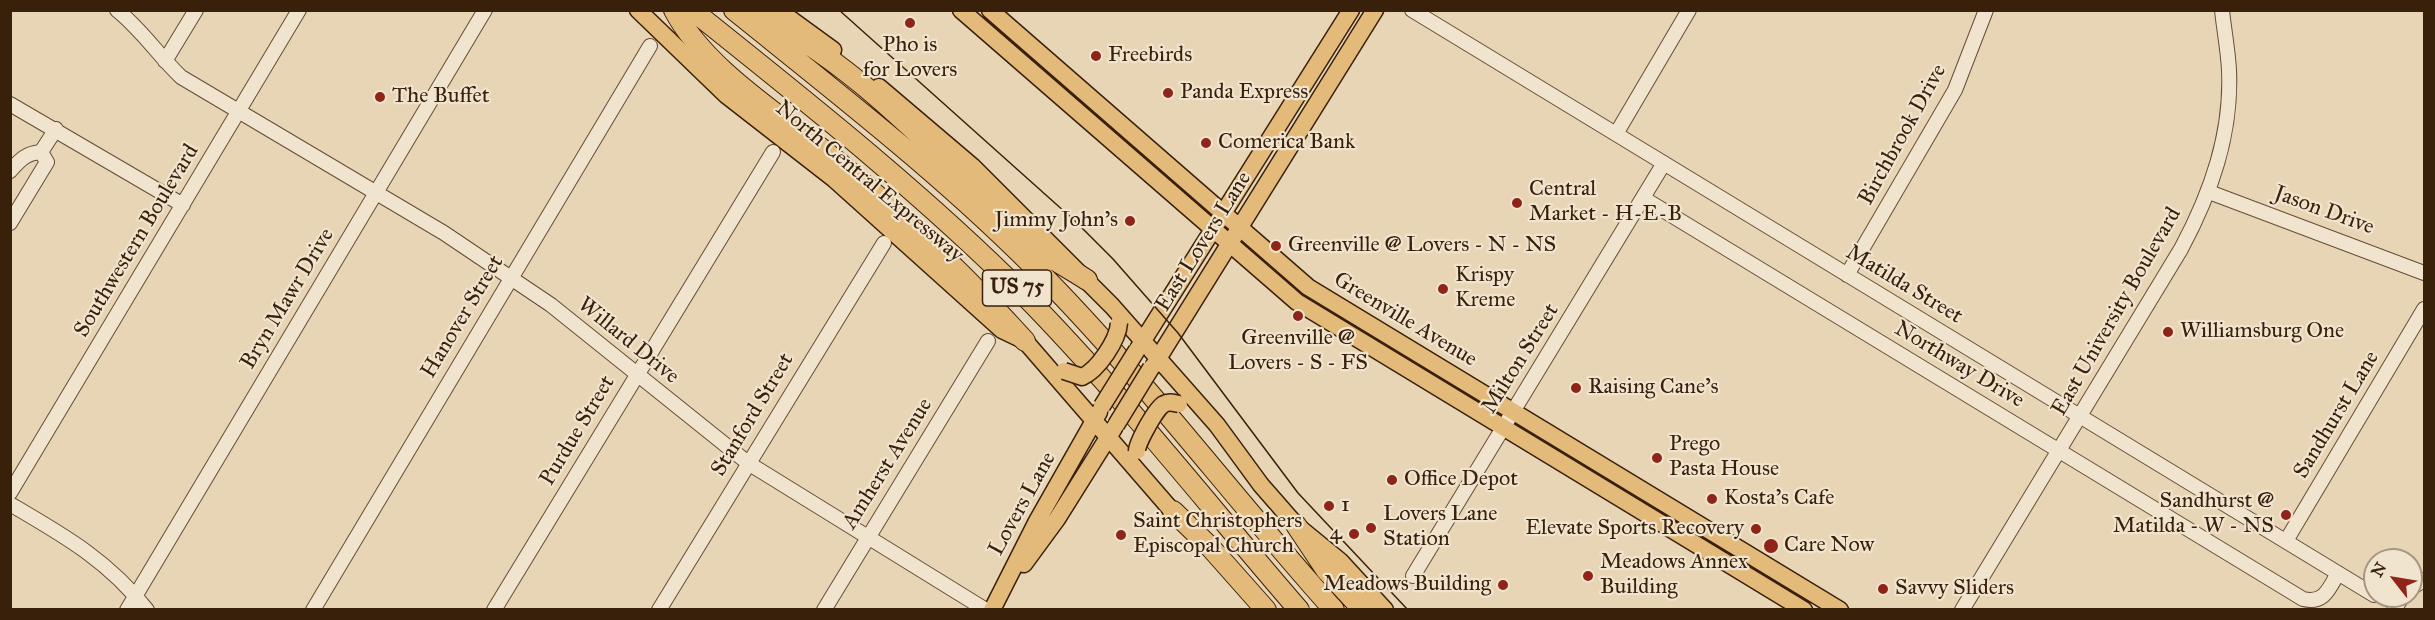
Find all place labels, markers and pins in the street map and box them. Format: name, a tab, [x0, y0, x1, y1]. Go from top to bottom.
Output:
marker: Pho is for Lovers	[903, 16, 917, 30]
place label: Pho is for Lovers	[863, 33, 957, 84]
place label: Freebirds	[1108, 43, 1192, 69]
marker: Freebirds	[1089, 49, 1103, 63]
place label: Panda Express	[1180, 80, 1308, 106]
place label: The Buffet	[392, 84, 490, 110]
marker: Panda Express	[1161, 86, 1175, 100]
marker: The Buffet	[373, 90, 387, 104]
place label: Comerica Bank	[1218, 130, 1355, 156]
marker: Comerica Bank	[1199, 136, 1213, 150]
place label: Central Market - H-E-B	[1529, 177, 1682, 228]
marker: Central Market - H-E-B	[1510, 196, 1524, 210]
place label: Jimmy John's	[994, 208, 1118, 234]
marker: Jimmy John's	[1123, 214, 1137, 228]
place label: Greenville @ Lovers - N - NS	[1288, 233, 1556, 259]
marker: Greenville @ Lovers - N - NS	[1269, 239, 1283, 253]
place label: Krispy Kreme	[1455, 263, 1515, 314]
marker: Krispy Kreme	[1436, 282, 1450, 296]
marker: Greenville @ Lovers - S - FS	[1291, 309, 1305, 323]
place label: Williamsburg One	[2180, 319, 2344, 345]
marker: Williamsburg One	[2161, 325, 2175, 339]
place label: Greenville @ Lovers - S - FS	[1228, 326, 1368, 378]
place label: Raising Cane's	[1588, 375, 1718, 401]
marker: Raising Cane's	[1569, 381, 1583, 395]
place label: Prego Pasta House	[1669, 432, 1779, 484]
marker: Prego Pasta House	[1650, 451, 1664, 465]
place label: Office Depot	[1404, 467, 1518, 493]
marker: Office Depot	[1385, 473, 1399, 487]
place label: Kosta's Cafe	[1724, 486, 1834, 512]
place label: Sandhurst @ Matilda - W - NS	[2113, 489, 2274, 540]
marker: Kosta's Cafe	[1705, 492, 1719, 506]
place label: 1	[1341, 493, 1350, 519]
marker: 1	[1322, 499, 1336, 513]
place label: Lovers Lane Station	[1383, 502, 1497, 554]
marker: Sandhurst @ Matilda - W - NS	[2279, 508, 2293, 522]
place label: Saint Christophers Episcopal Church	[1133, 509, 1302, 560]
place label: Elevate Sports Recovery	[1525, 516, 1744, 542]
place label: 4	[1330, 521, 1342, 547]
marker: Lovers Lane Station	[1364, 521, 1378, 535]
marker: Elevate Sports Recovery	[1749, 522, 1763, 536]
marker: 4	[1347, 527, 1361, 541]
marker: Saint Christophers Episcopal Church	[1114, 528, 1128, 542]
place label: Care Now	[1784, 533, 1874, 559]
marker: Care Now	[1762, 537, 1780, 555]
place label: Meadows Annex Building	[1600, 550, 1748, 602]
marker: Meadows Annex Building	[1581, 569, 1595, 583]
place label: Meadows Building	[1323, 572, 1491, 598]
place label: Savvy Sliders	[1895, 576, 2014, 602]
marker: Meadows Building	[1496, 578, 1510, 592]
marker: Savvy Sliders	[1876, 582, 1890, 596]

